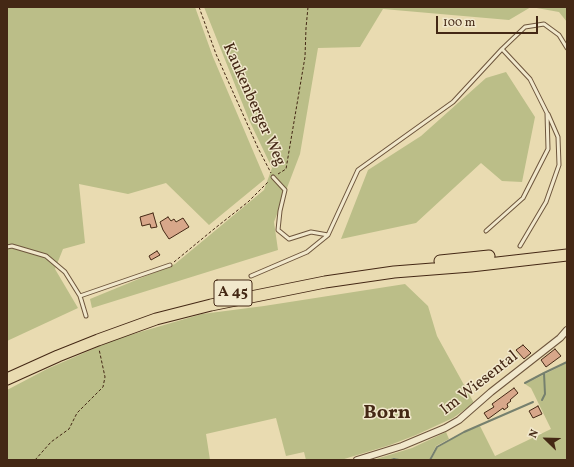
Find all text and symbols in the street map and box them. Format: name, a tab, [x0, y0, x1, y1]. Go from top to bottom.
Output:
scale bar	[438, 8, 540, 34]
text: 100 m	[443, 15, 475, 31]
street label: Kaukenberger Weg	[217, 40, 289, 170]
road number: A 45	[214, 280, 252, 306]
street label: Im Wiesental	[437, 348, 523, 420]
district label: Born	[363, 402, 411, 426]
north arrow	[526, 419, 566, 459]
text: N	[526, 428, 543, 441]

